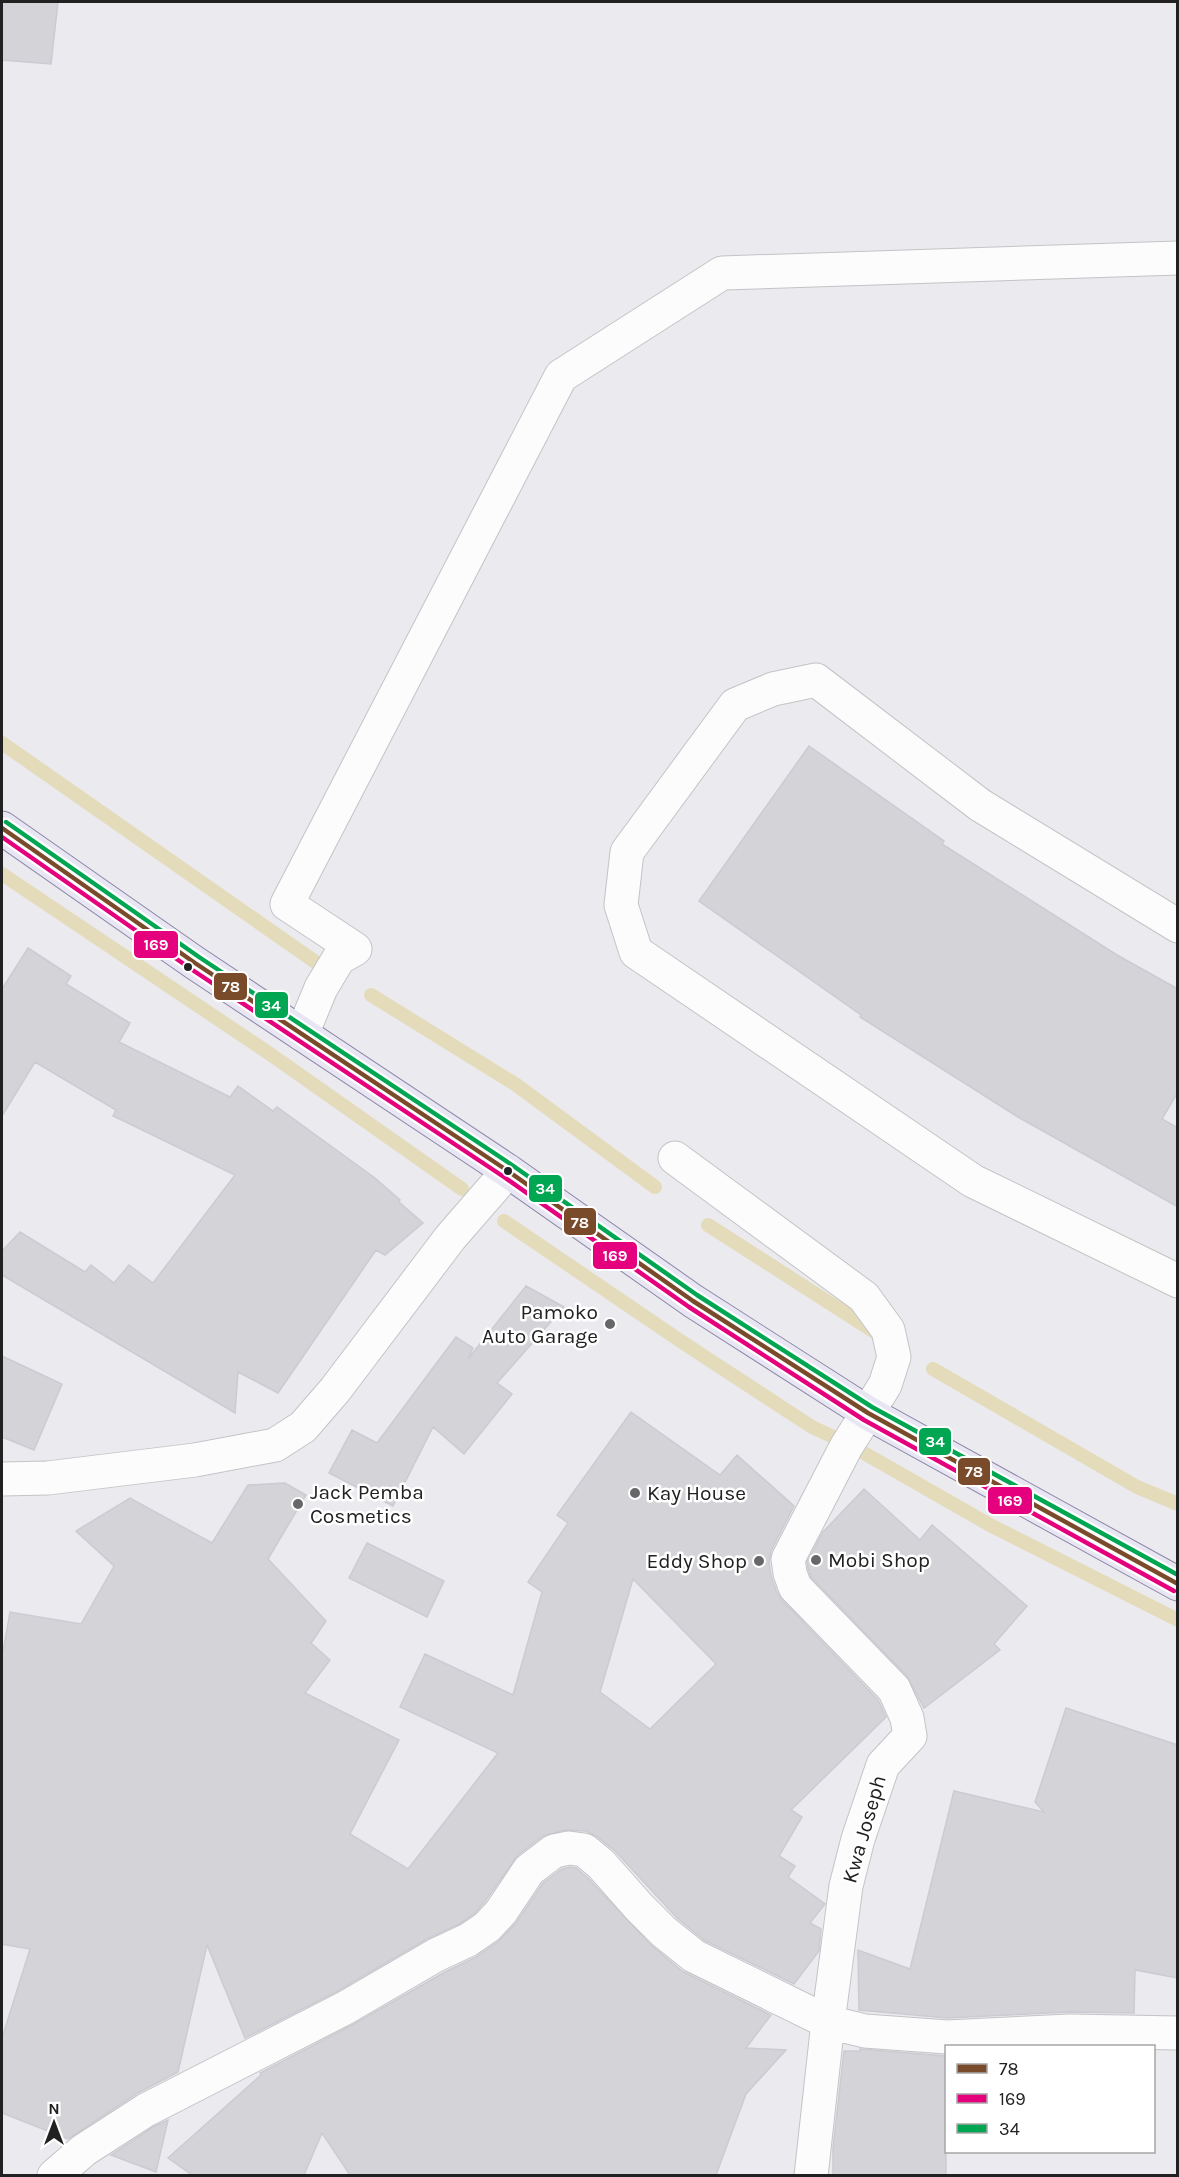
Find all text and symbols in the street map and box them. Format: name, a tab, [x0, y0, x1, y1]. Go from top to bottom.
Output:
line badge: 169	[133, 930, 179, 959]
text: 169	[143, 935, 169, 954]
unlabelled marker	[182, 961, 194, 973]
line badge: 78	[213, 972, 248, 1001]
text: 78	[222, 977, 240, 996]
line badge: 34	[254, 991, 289, 1019]
text: 34	[261, 996, 281, 1015]
unlabelled marker	[502, 1165, 514, 1177]
line badge: 34	[528, 1174, 563, 1203]
text: 34	[535, 1179, 555, 1198]
line badge: 78	[563, 1207, 597, 1236]
text: 78	[571, 1213, 589, 1232]
line badge: 169	[592, 1241, 638, 1270]
text: 169	[602, 1246, 628, 1265]
place label: Pamoko Auto Garage	[482, 1300, 598, 1348]
marker: Pamoko Auto Garage	[603, 1317, 617, 1331]
line badge: 34	[918, 1427, 952, 1456]
text: 34	[925, 1432, 945, 1451]
line badge: 78	[957, 1457, 991, 1486]
text: 78	[965, 1462, 983, 1481]
place label: Jack Pemba Cosmetics	[310, 1480, 424, 1528]
place label: Kay House	[647, 1481, 746, 1505]
marker: Kay House	[628, 1486, 642, 1500]
line badge: 169	[987, 1486, 1033, 1515]
text: 169	[997, 1491, 1023, 1510]
marker: Jack Pemba Cosmetics	[291, 1497, 305, 1511]
place label: Mobi Shop	[828, 1548, 930, 1572]
place label: Eddy Shop	[646, 1549, 747, 1573]
marker: Mobi Shop	[809, 1553, 823, 1567]
marker: Eddy Shop	[752, 1554, 766, 1568]
street label: Kwa Joseph	[837, 1772, 891, 1886]
legend	[945, 2045, 1155, 2153]
text: 78	[999, 2058, 1019, 2080]
text: 169	[999, 2088, 1026, 2110]
north arrow	[24, 2093, 84, 2153]
text: N	[48, 2099, 60, 2118]
text: 34	[999, 2118, 1020, 2140]

